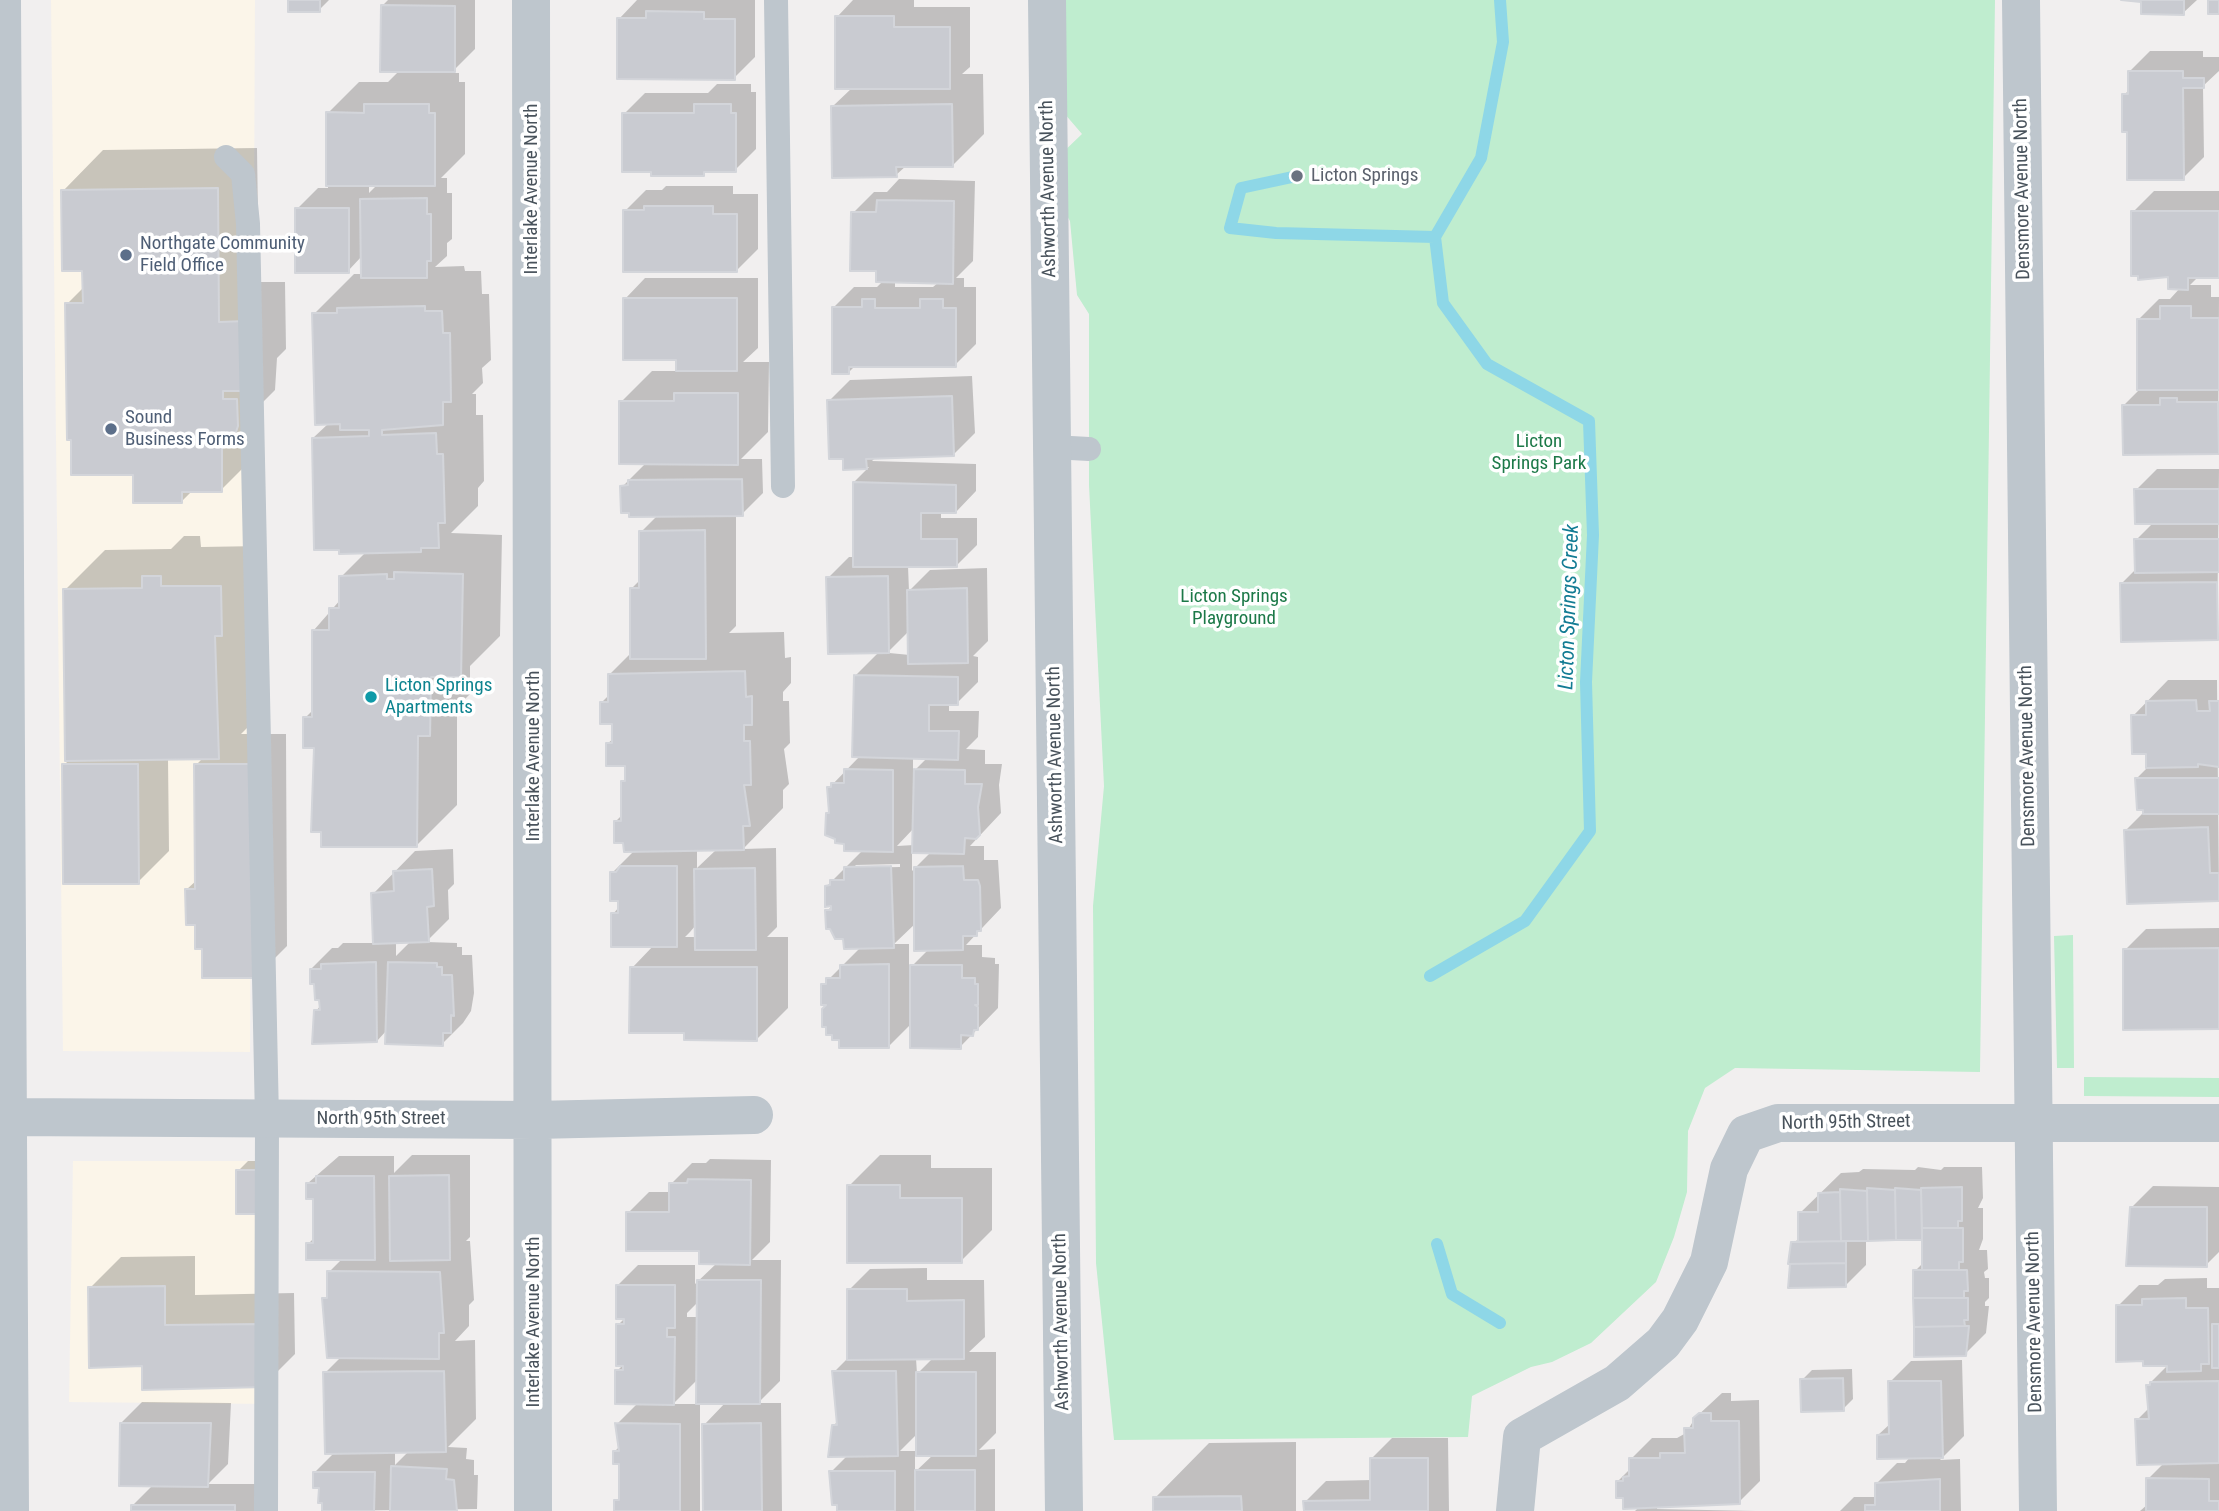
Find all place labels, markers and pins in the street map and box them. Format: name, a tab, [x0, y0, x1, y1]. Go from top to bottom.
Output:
place label: Licton Springs	[1311, 165, 1418, 187]
marker: Licton Springs	[1289, 168, 1305, 184]
place label: Northgate Community Field Office	[140, 233, 305, 277]
marker: Northgate Community Field Office	[118, 247, 134, 263]
place label: Sound Business Forms	[125, 407, 245, 451]
marker: Sound Business Forms	[103, 421, 119, 437]
place label: Licton Springs Apartments	[385, 675, 492, 719]
marker: Licton Springs Apartments	[363, 689, 379, 705]

